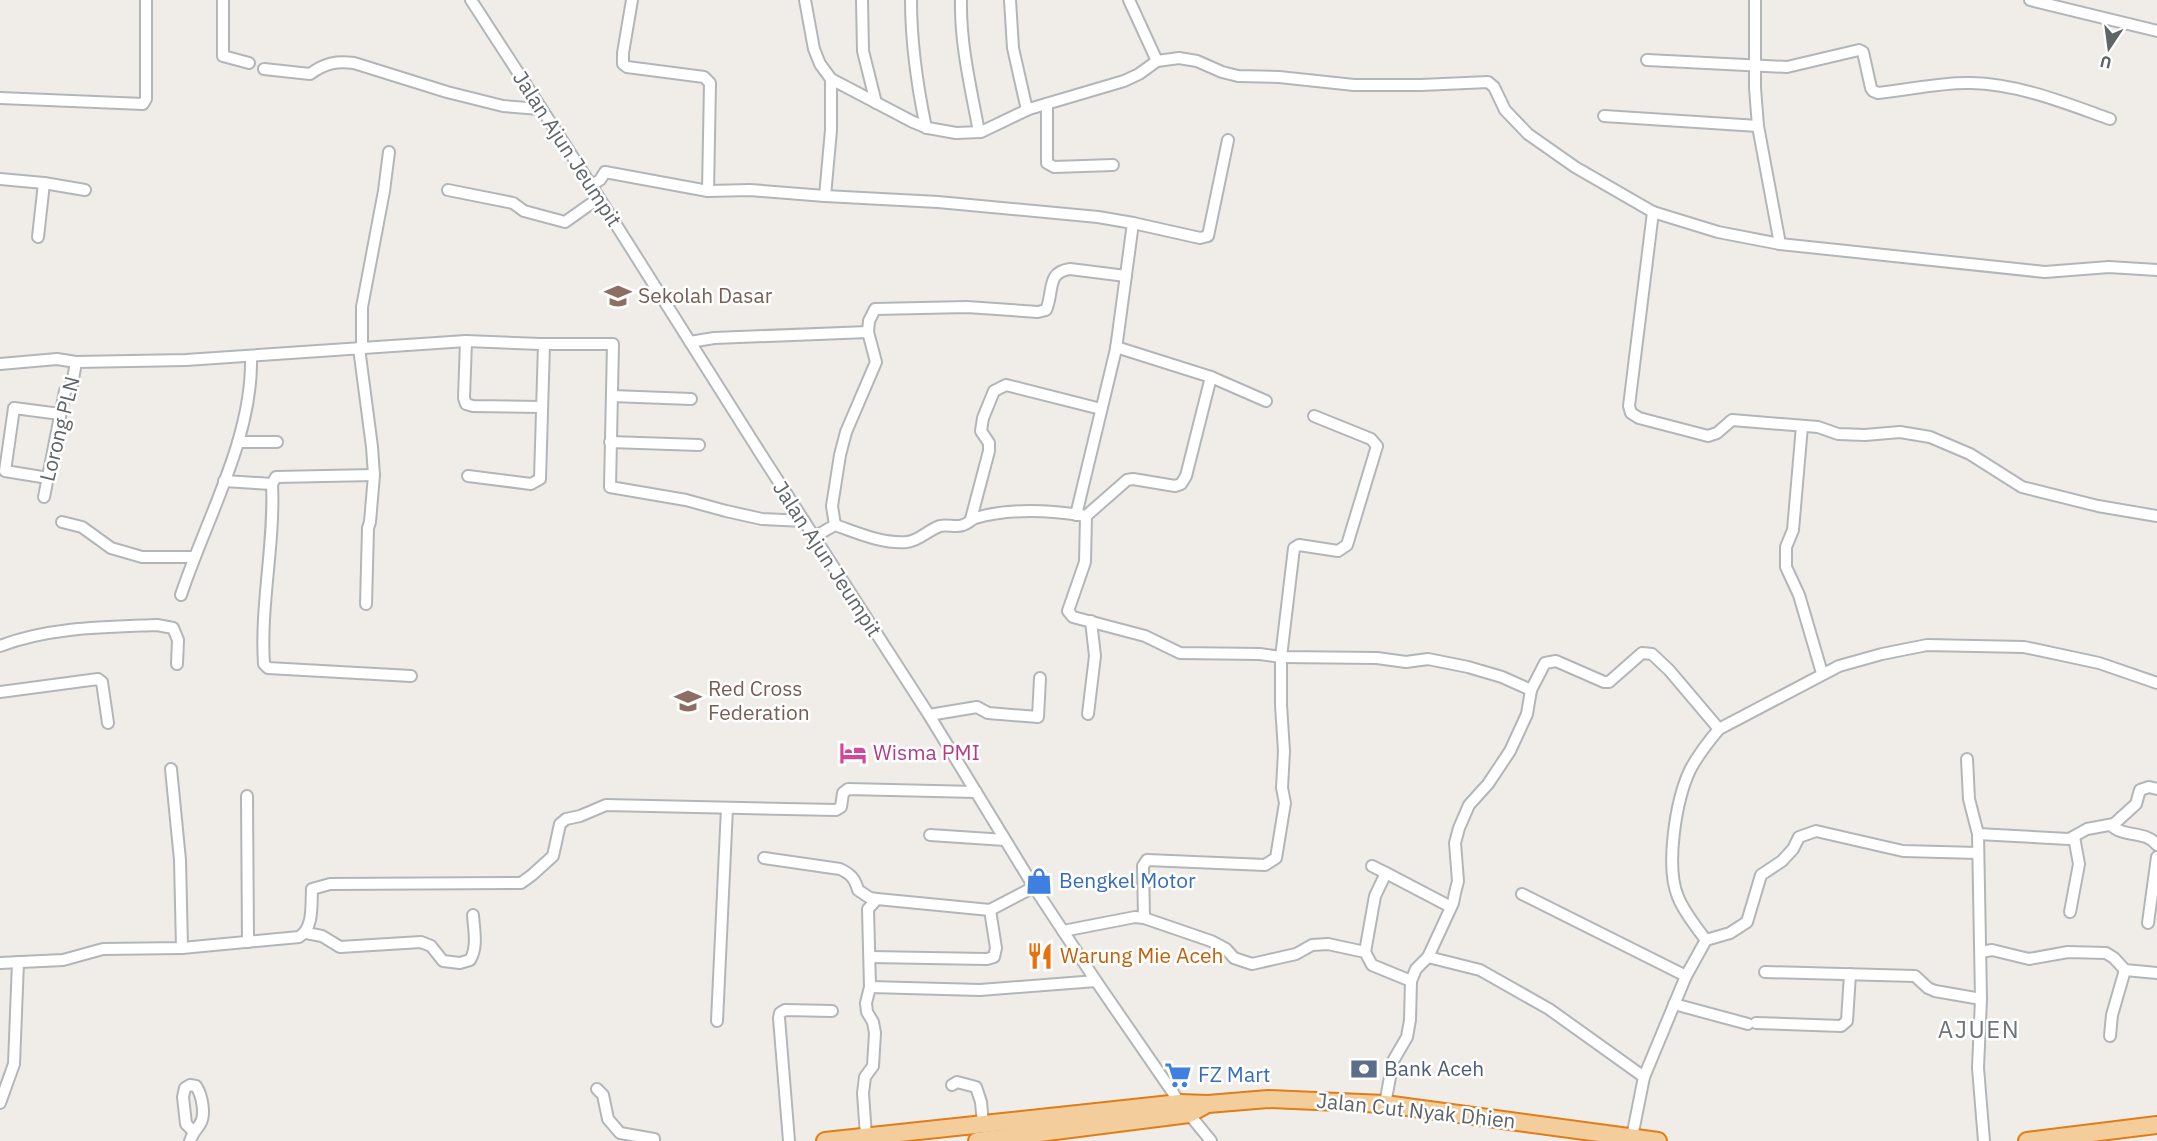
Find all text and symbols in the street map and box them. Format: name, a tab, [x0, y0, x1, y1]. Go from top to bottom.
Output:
north arrow	[2079, 18, 2139, 78]
text: U	[2098, 52, 2113, 74]
street label: Jalan Ajun Jeumpit	[507, 65, 629, 232]
school or university icon: Sekolah Dasar	[603, 281, 633, 311]
place label: Sekolah Dasar	[638, 281, 773, 309]
street label: Lorong PLN	[32, 373, 86, 484]
street label: Jalan Ajun Jeumpit	[767, 475, 889, 642]
place label: Red Cross Federation	[708, 674, 810, 726]
school or university icon: Red Cross Federation	[673, 686, 703, 716]
hotel icon: Wisma PMI	[838, 738, 868, 768]
place label: Wisma PMI	[873, 738, 980, 766]
shop icon: Bengkel Motor	[1024, 866, 1054, 896]
place label: Bengkel Motor	[1059, 866, 1196, 894]
restaurant icon: Warung Mie Aceh	[1025, 941, 1055, 971]
place label: Warung Mie Aceh	[1060, 941, 1223, 969]
district label: AJUEN	[1938, 1013, 2020, 1045]
bank icon: Bank Aceh	[1349, 1054, 1379, 1084]
place label: Bank Aceh	[1384, 1054, 1484, 1082]
supermarket icon: FZ Mart	[1163, 1060, 1193, 1090]
place label: FZ Mart	[1198, 1060, 1270, 1088]
street label: Jalan Cut Nyak Dhien	[1315, 1086, 1517, 1134]

